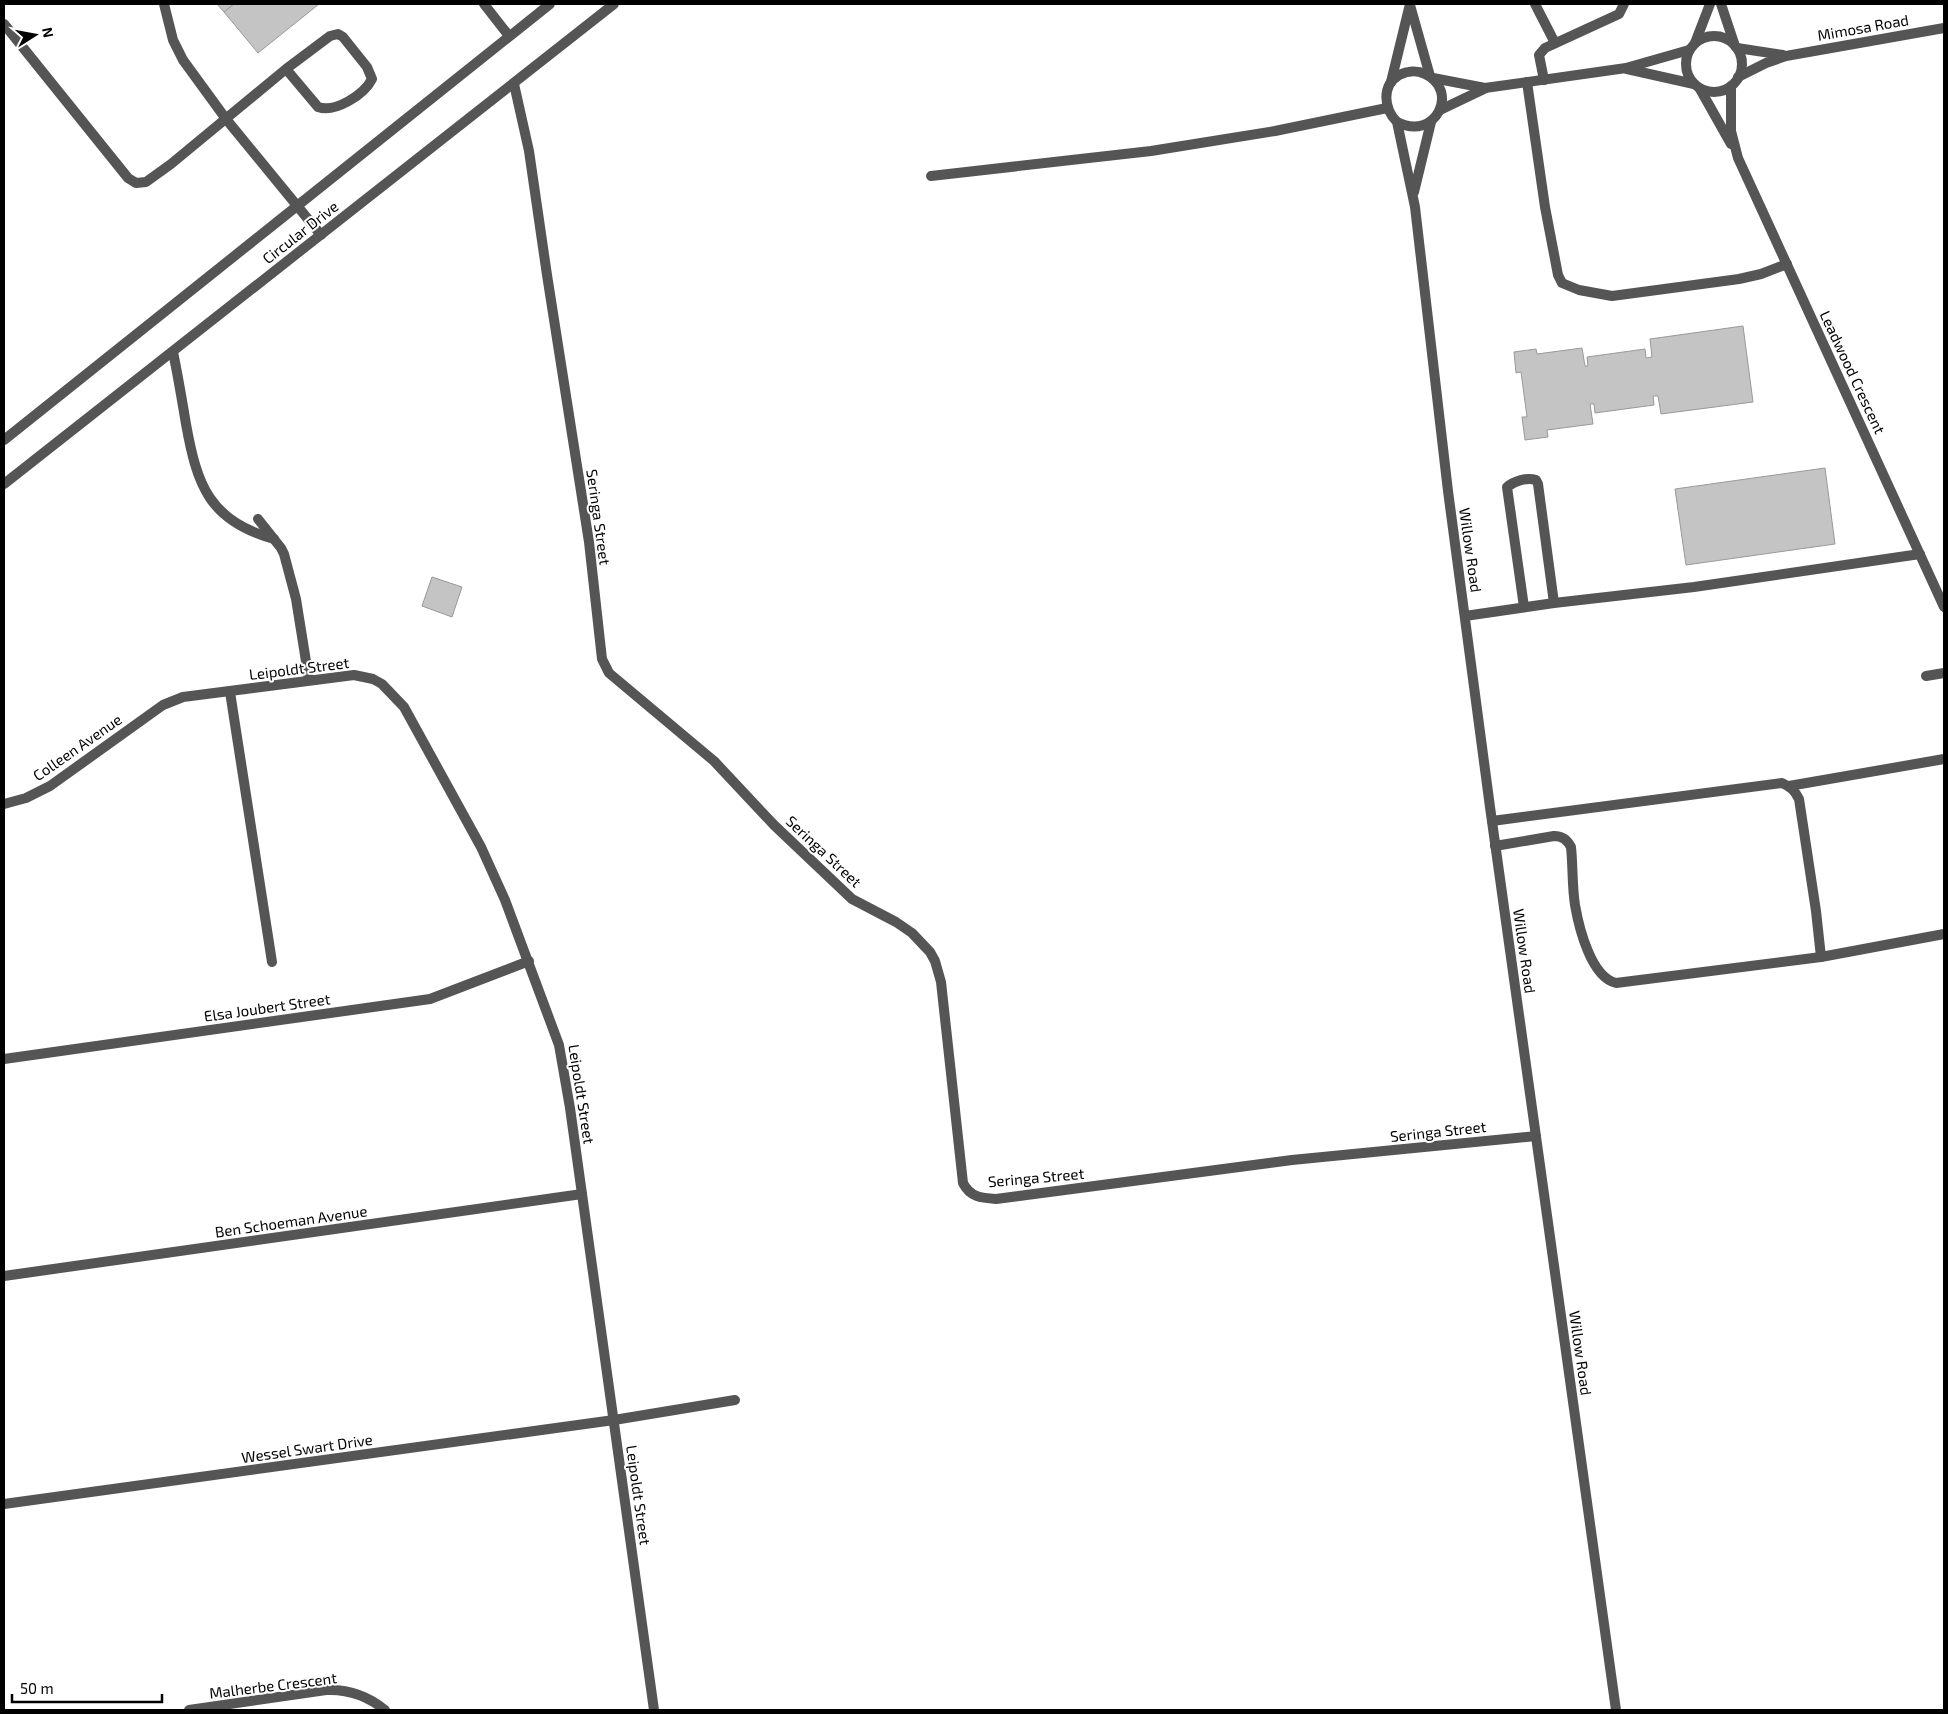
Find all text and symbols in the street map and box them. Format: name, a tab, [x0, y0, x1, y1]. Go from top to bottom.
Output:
north arrow	[10, 10, 60, 60]
street label: Mimosa Road	[1816, 10, 1910, 44]
text: N	[39, 26, 58, 39]
street label: Circular Drive	[258, 197, 342, 267]
street label: Leadwood Crescent	[1817, 308, 1890, 437]
street label: Seringa Street	[583, 468, 615, 566]
street label: Willow Road	[1456, 507, 1486, 593]
street label: Leipoldt Street	[248, 653, 350, 683]
street label: Colleen Avenue	[29, 710, 125, 784]
street label: Seringa Street	[783, 812, 866, 891]
street label: Willow Road	[1510, 908, 1540, 994]
street label: Elsa Joubert Street	[203, 989, 332, 1025]
street label: Leipoldt Street	[565, 1043, 599, 1145]
street label: Seringa Street	[1389, 1117, 1487, 1145]
street label: Seringa Street	[987, 1164, 1085, 1190]
street label: Ben Schoeman Avenue	[214, 1201, 368, 1241]
street label: Willow Road	[1566, 1310, 1596, 1396]
street label: Wessel Swart Drive	[240, 1430, 374, 1466]
street label: Leipoldt Street	[623, 1444, 655, 1546]
street label: Malherbe Crescent	[208, 1668, 338, 1702]
scale bar	[12, 1672, 162, 1704]
text: 50 m	[20, 1679, 54, 1697]

